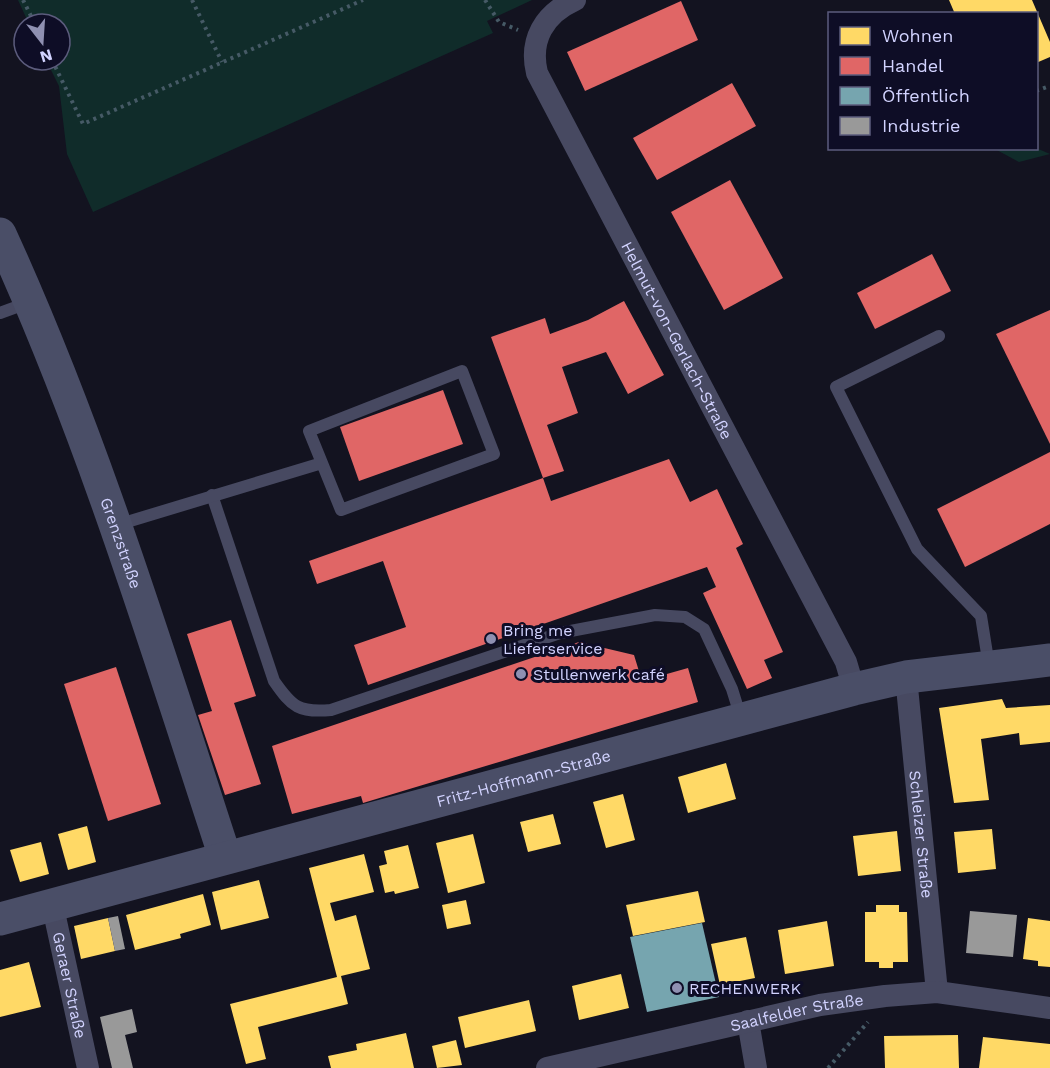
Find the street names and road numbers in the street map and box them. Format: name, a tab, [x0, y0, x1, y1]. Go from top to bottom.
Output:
street label: Helmut-von-Gerlach-Straße	[617, 238, 736, 443]
street label: Grenzstraße	[96, 495, 145, 591]
street label: Fritz-Hoffmann-Straße	[434, 746, 613, 811]
street label: Schleizer Straße	[905, 770, 937, 899]
street label: Geraer Straße	[49, 930, 90, 1040]
street label: Saalfelder Straße	[728, 990, 865, 1035]

